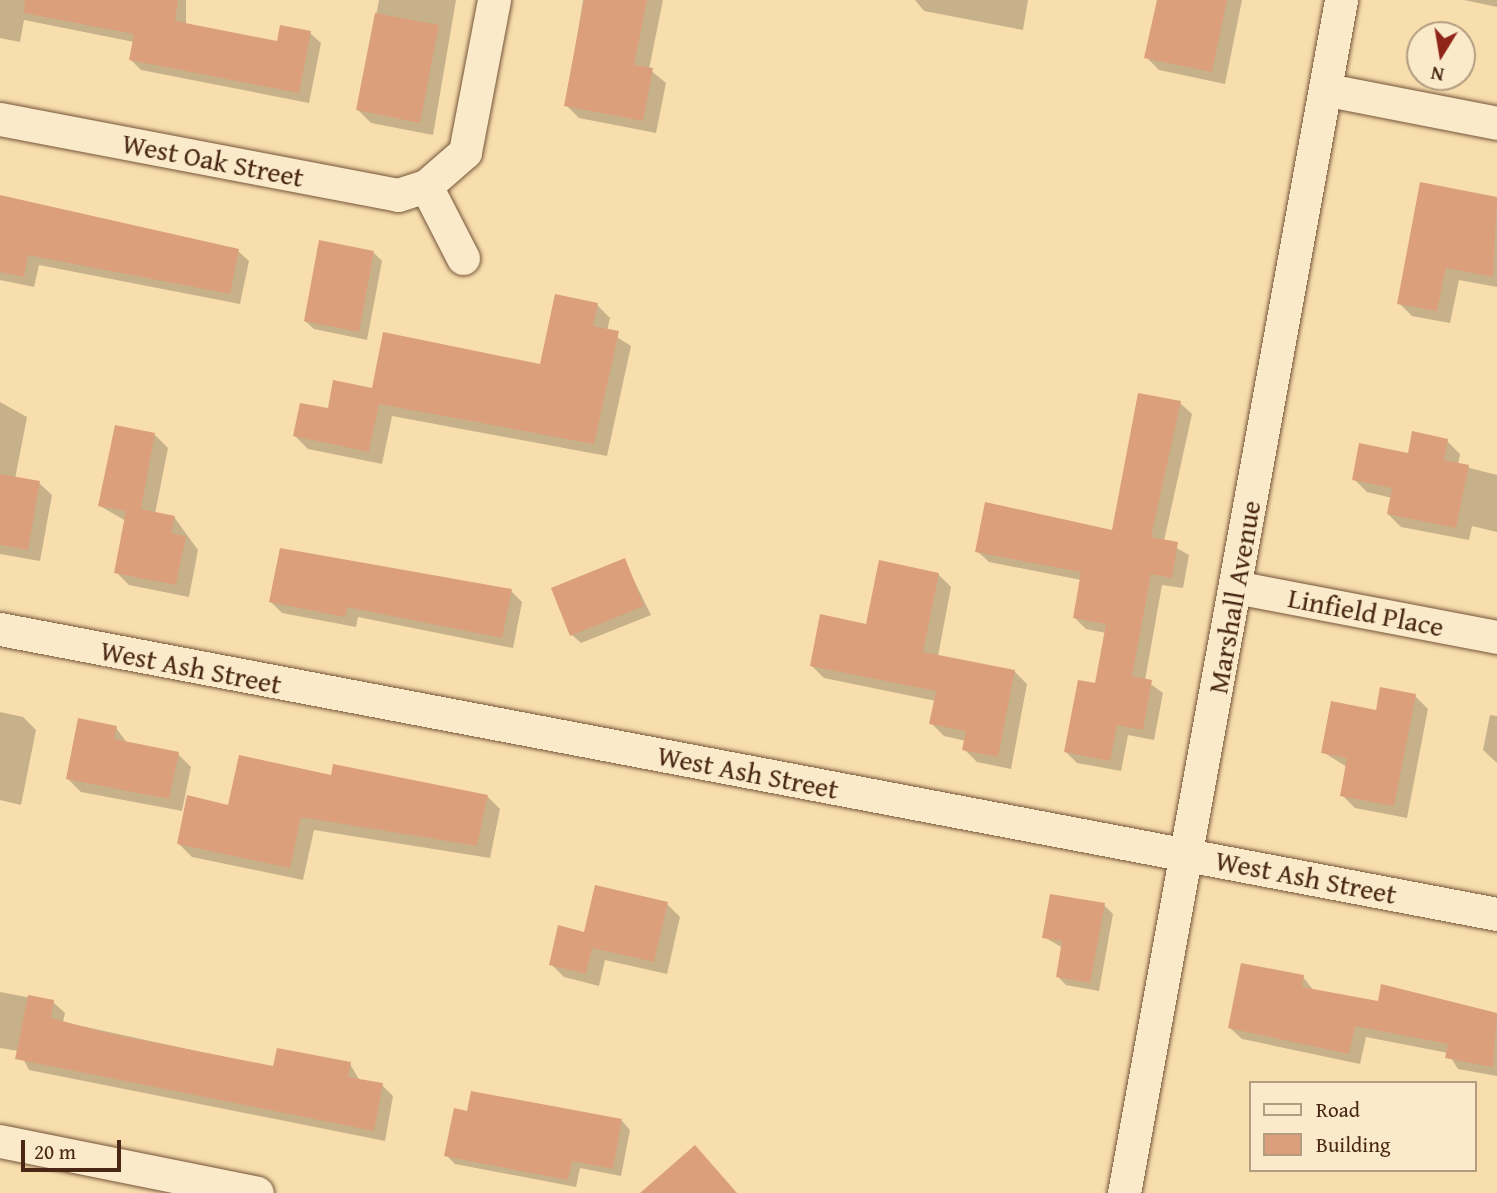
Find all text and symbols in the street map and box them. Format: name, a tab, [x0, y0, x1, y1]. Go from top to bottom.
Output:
north arrow	[1406, 21, 1476, 91]
text: N	[1428, 60, 1446, 90]
street label: West Oak Street	[119, 126, 307, 194]
street label: Marshall Avenue	[1200, 498, 1268, 696]
street label: Linfield Place	[1285, 580, 1447, 644]
street label: West Ash Street	[98, 633, 284, 701]
street label: West Ash Street	[655, 738, 841, 806]
street label: West Ash Street	[1213, 843, 1399, 911]
legend	[1248, 1081, 1476, 1172]
text: Road	[1316, 1094, 1360, 1125]
scale bar	[24, 1126, 124, 1170]
text: Building	[1316, 1129, 1390, 1160]
text: 20 m	[34, 1136, 76, 1167]

